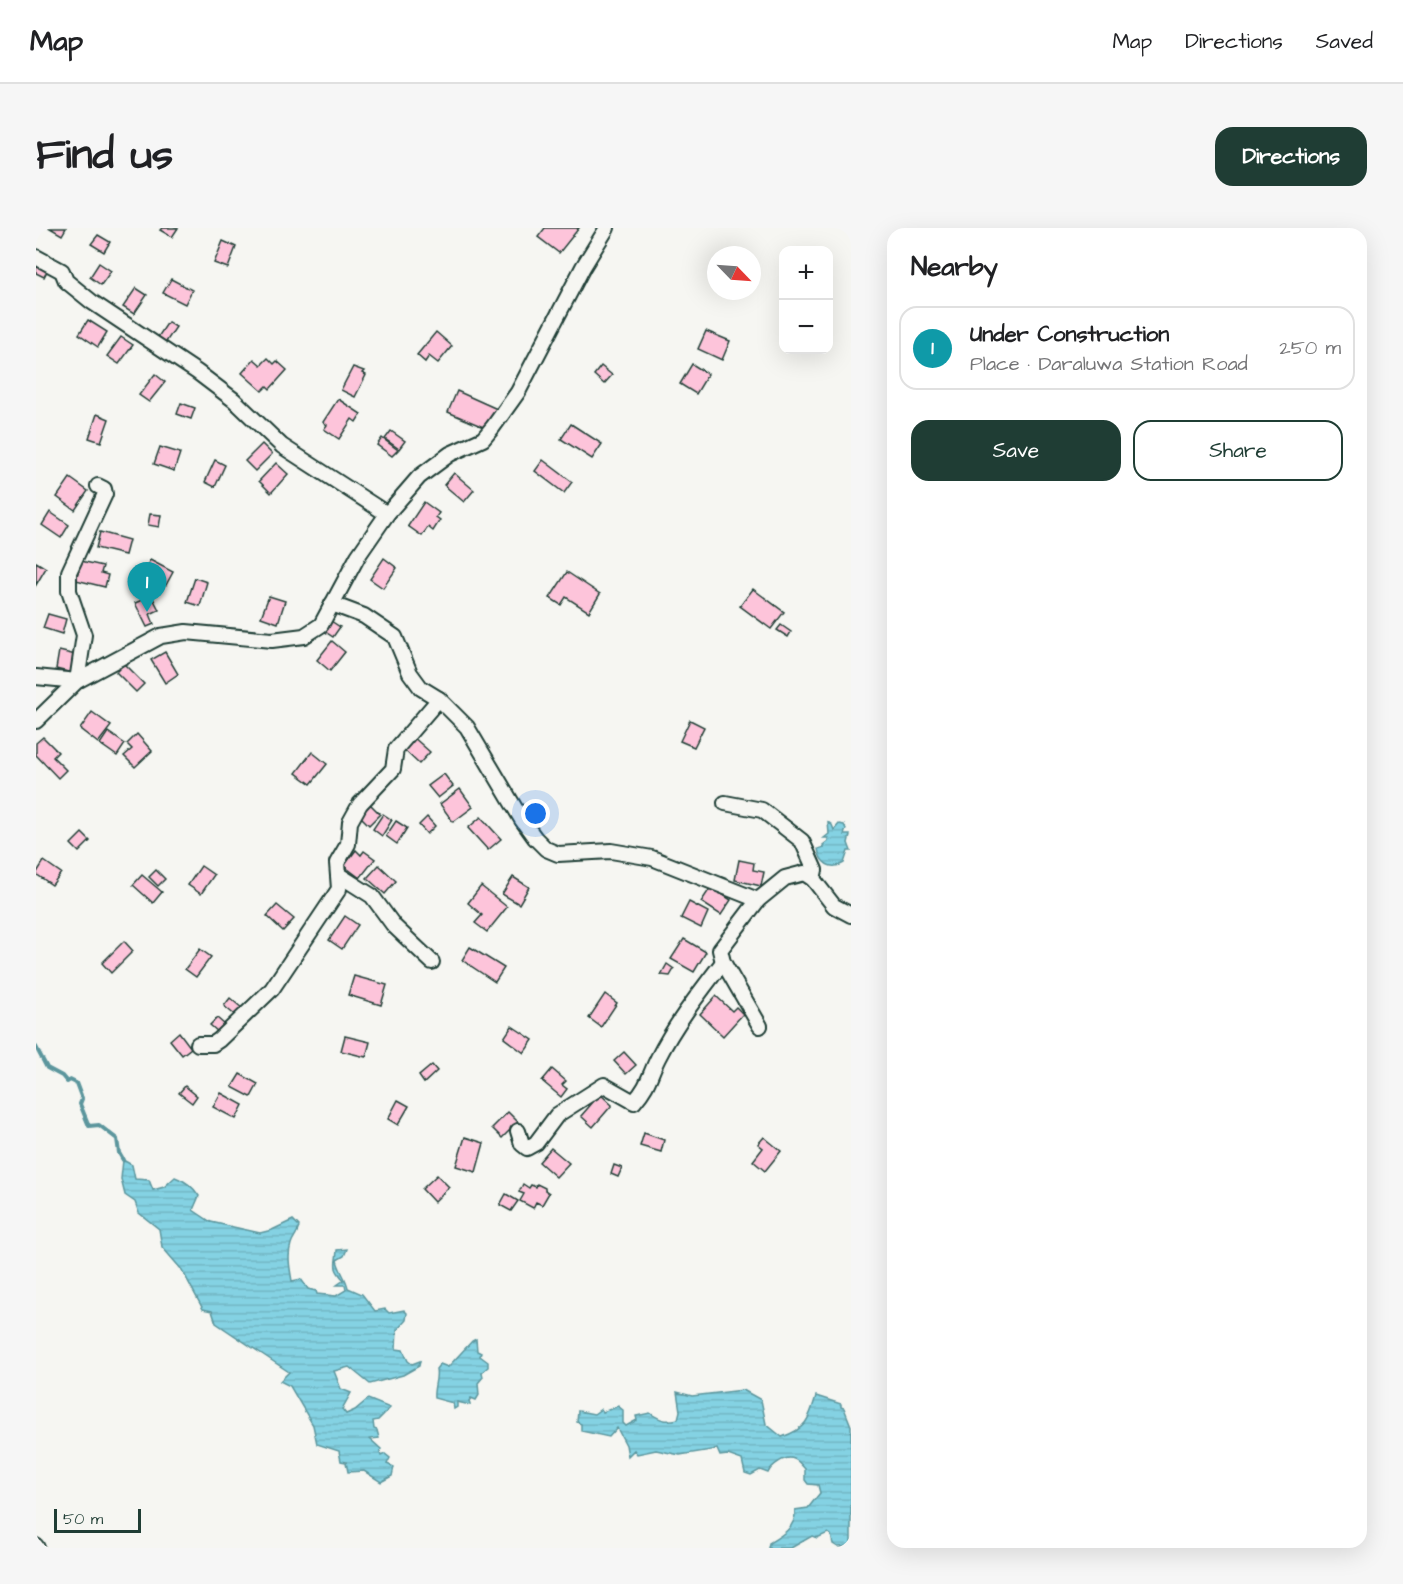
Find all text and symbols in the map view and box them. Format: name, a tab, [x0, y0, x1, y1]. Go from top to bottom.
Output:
text: Map	[30, 22, 83, 61]
text: Map	[1112, 27, 1152, 56]
text: Directions	[1185, 27, 1283, 56]
text: Saved	[1316, 27, 1373, 56]
text: Find us	[36, 127, 173, 185]
button: Directions	[1215, 127, 1367, 186]
north arrow	[707, 246, 761, 300]
map controls	[779, 246, 833, 354]
button: +	[779, 246, 833, 300]
text: Nearby	[911, 249, 998, 285]
button: −	[779, 300, 833, 354]
text: Under Construction	[970, 319, 1169, 350]
text: 1	[931, 334, 934, 362]
text: 250 m	[1279, 334, 1341, 362]
text: Place · Daraluwa Station Road	[970, 350, 1248, 378]
button: Save	[911, 420, 1121, 481]
button: Share	[1133, 420, 1343, 481]
pin: 1	[128, 562, 166, 612]
your location	[521, 799, 550, 828]
scale bar	[54, 1506, 141, 1534]
text: 50 m	[63, 1508, 103, 1530]

